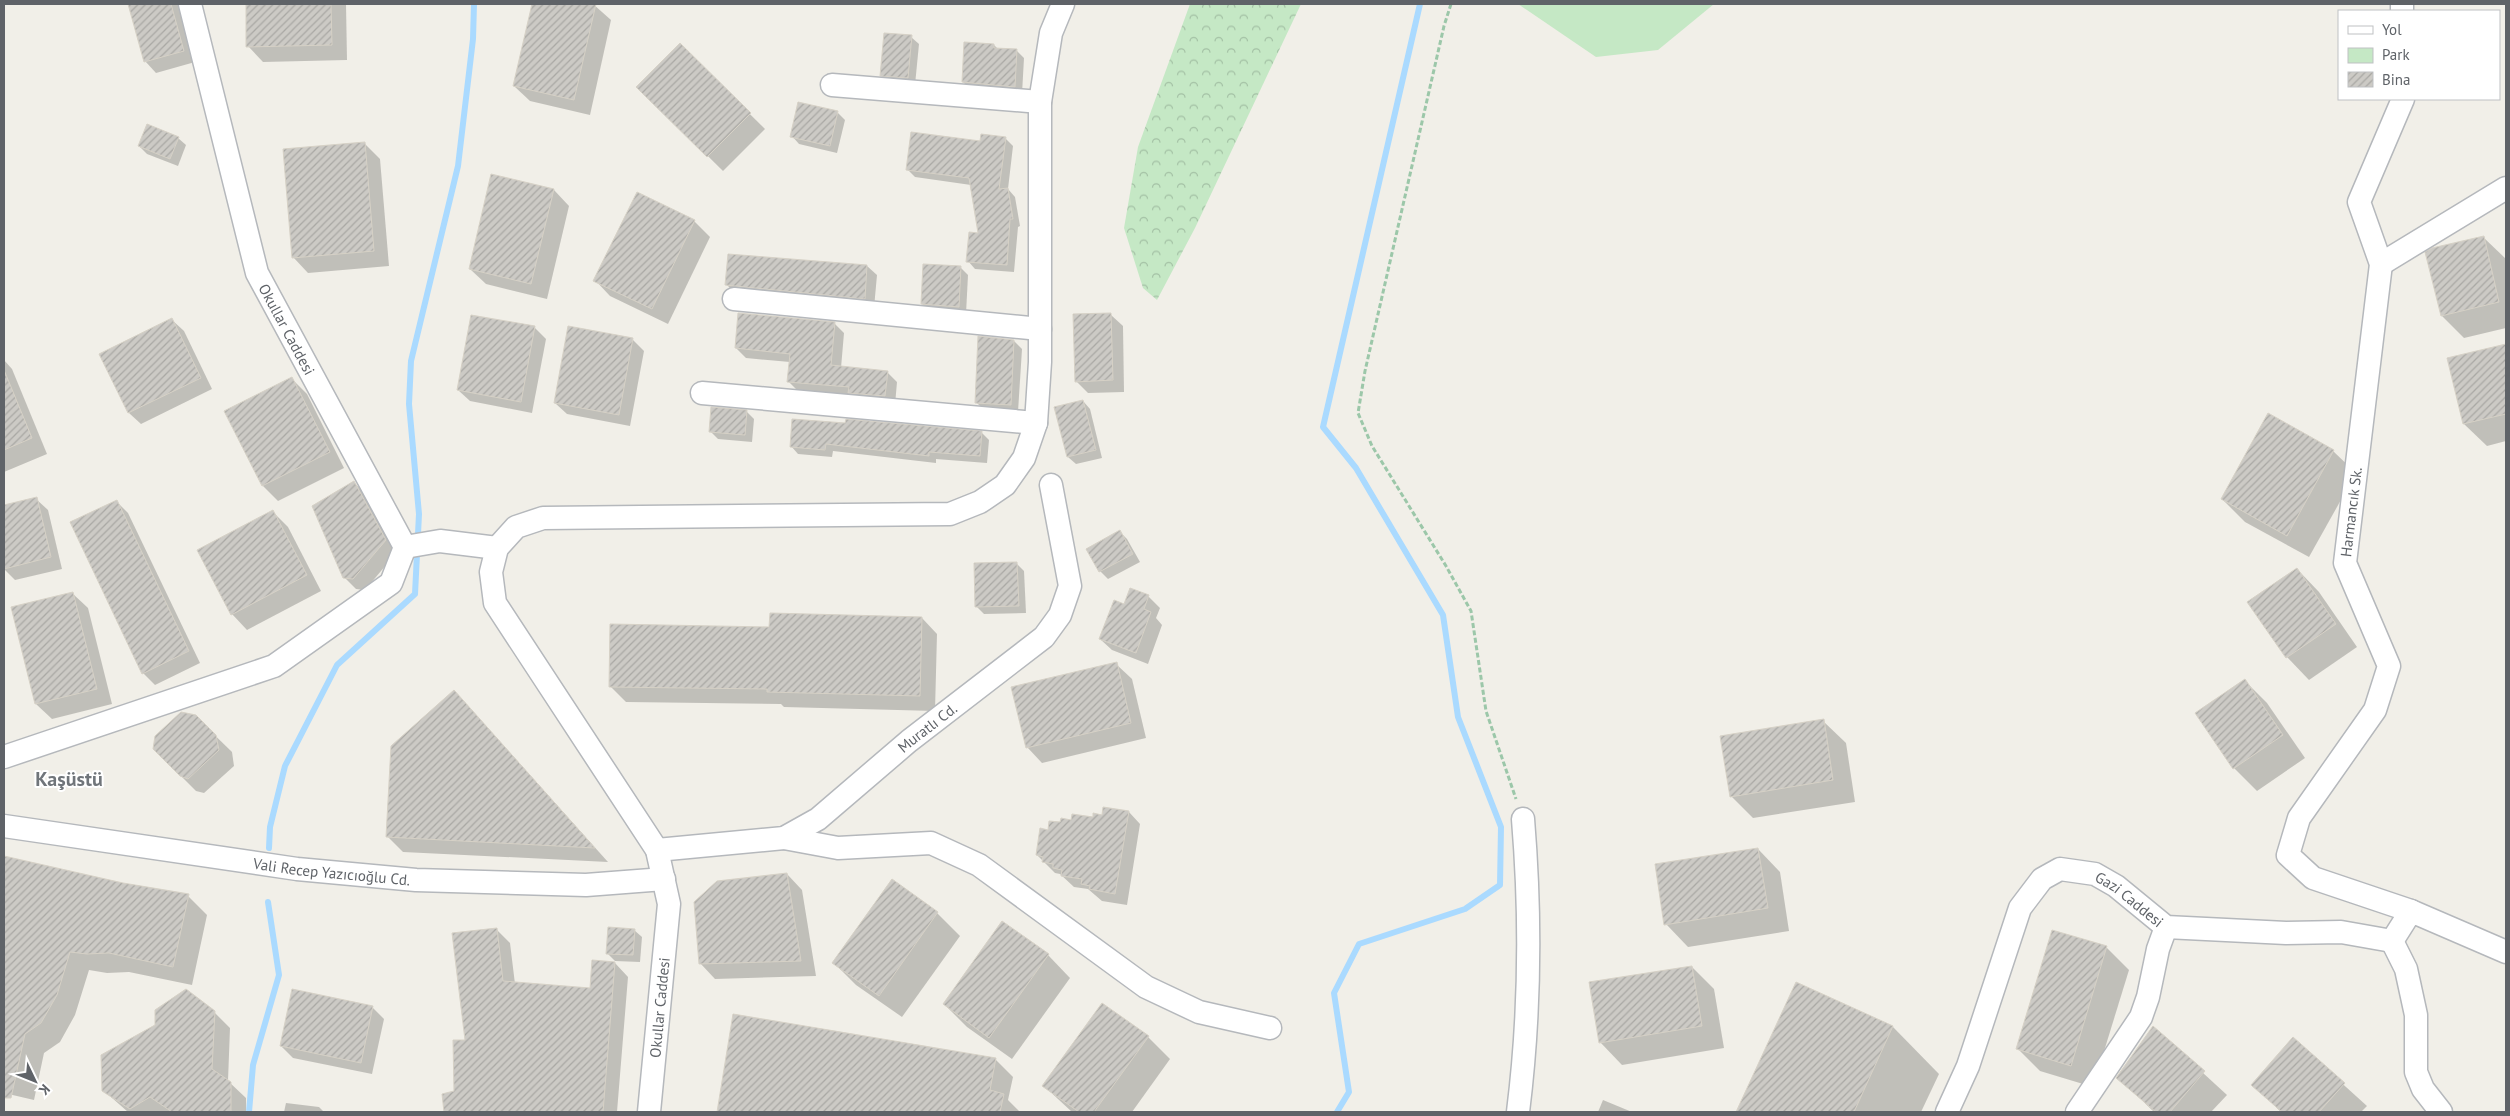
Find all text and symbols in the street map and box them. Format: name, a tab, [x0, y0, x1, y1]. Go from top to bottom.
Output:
legend	[2338, 10, 2500, 100]
text: Yol	[2382, 20, 2402, 39]
text: Park	[2382, 45, 2410, 64]
text: Bina	[2382, 70, 2410, 89]
street label: Okullar Caddesi	[255, 280, 320, 378]
street label: Harmancık Sk.	[2336, 466, 2366, 558]
street label: Muratlı Cd.	[893, 698, 960, 756]
district label: Kaşüstü	[35, 766, 103, 792]
street label: Vali Recep Yazıcıoğlu Cd.	[251, 853, 411, 889]
street label: Gazi Caddesi	[2092, 867, 2168, 931]
street label: Okullar Caddesi	[645, 956, 673, 1059]
north arrow	[10, 1056, 60, 1106]
text: K	[35, 1081, 54, 1099]

